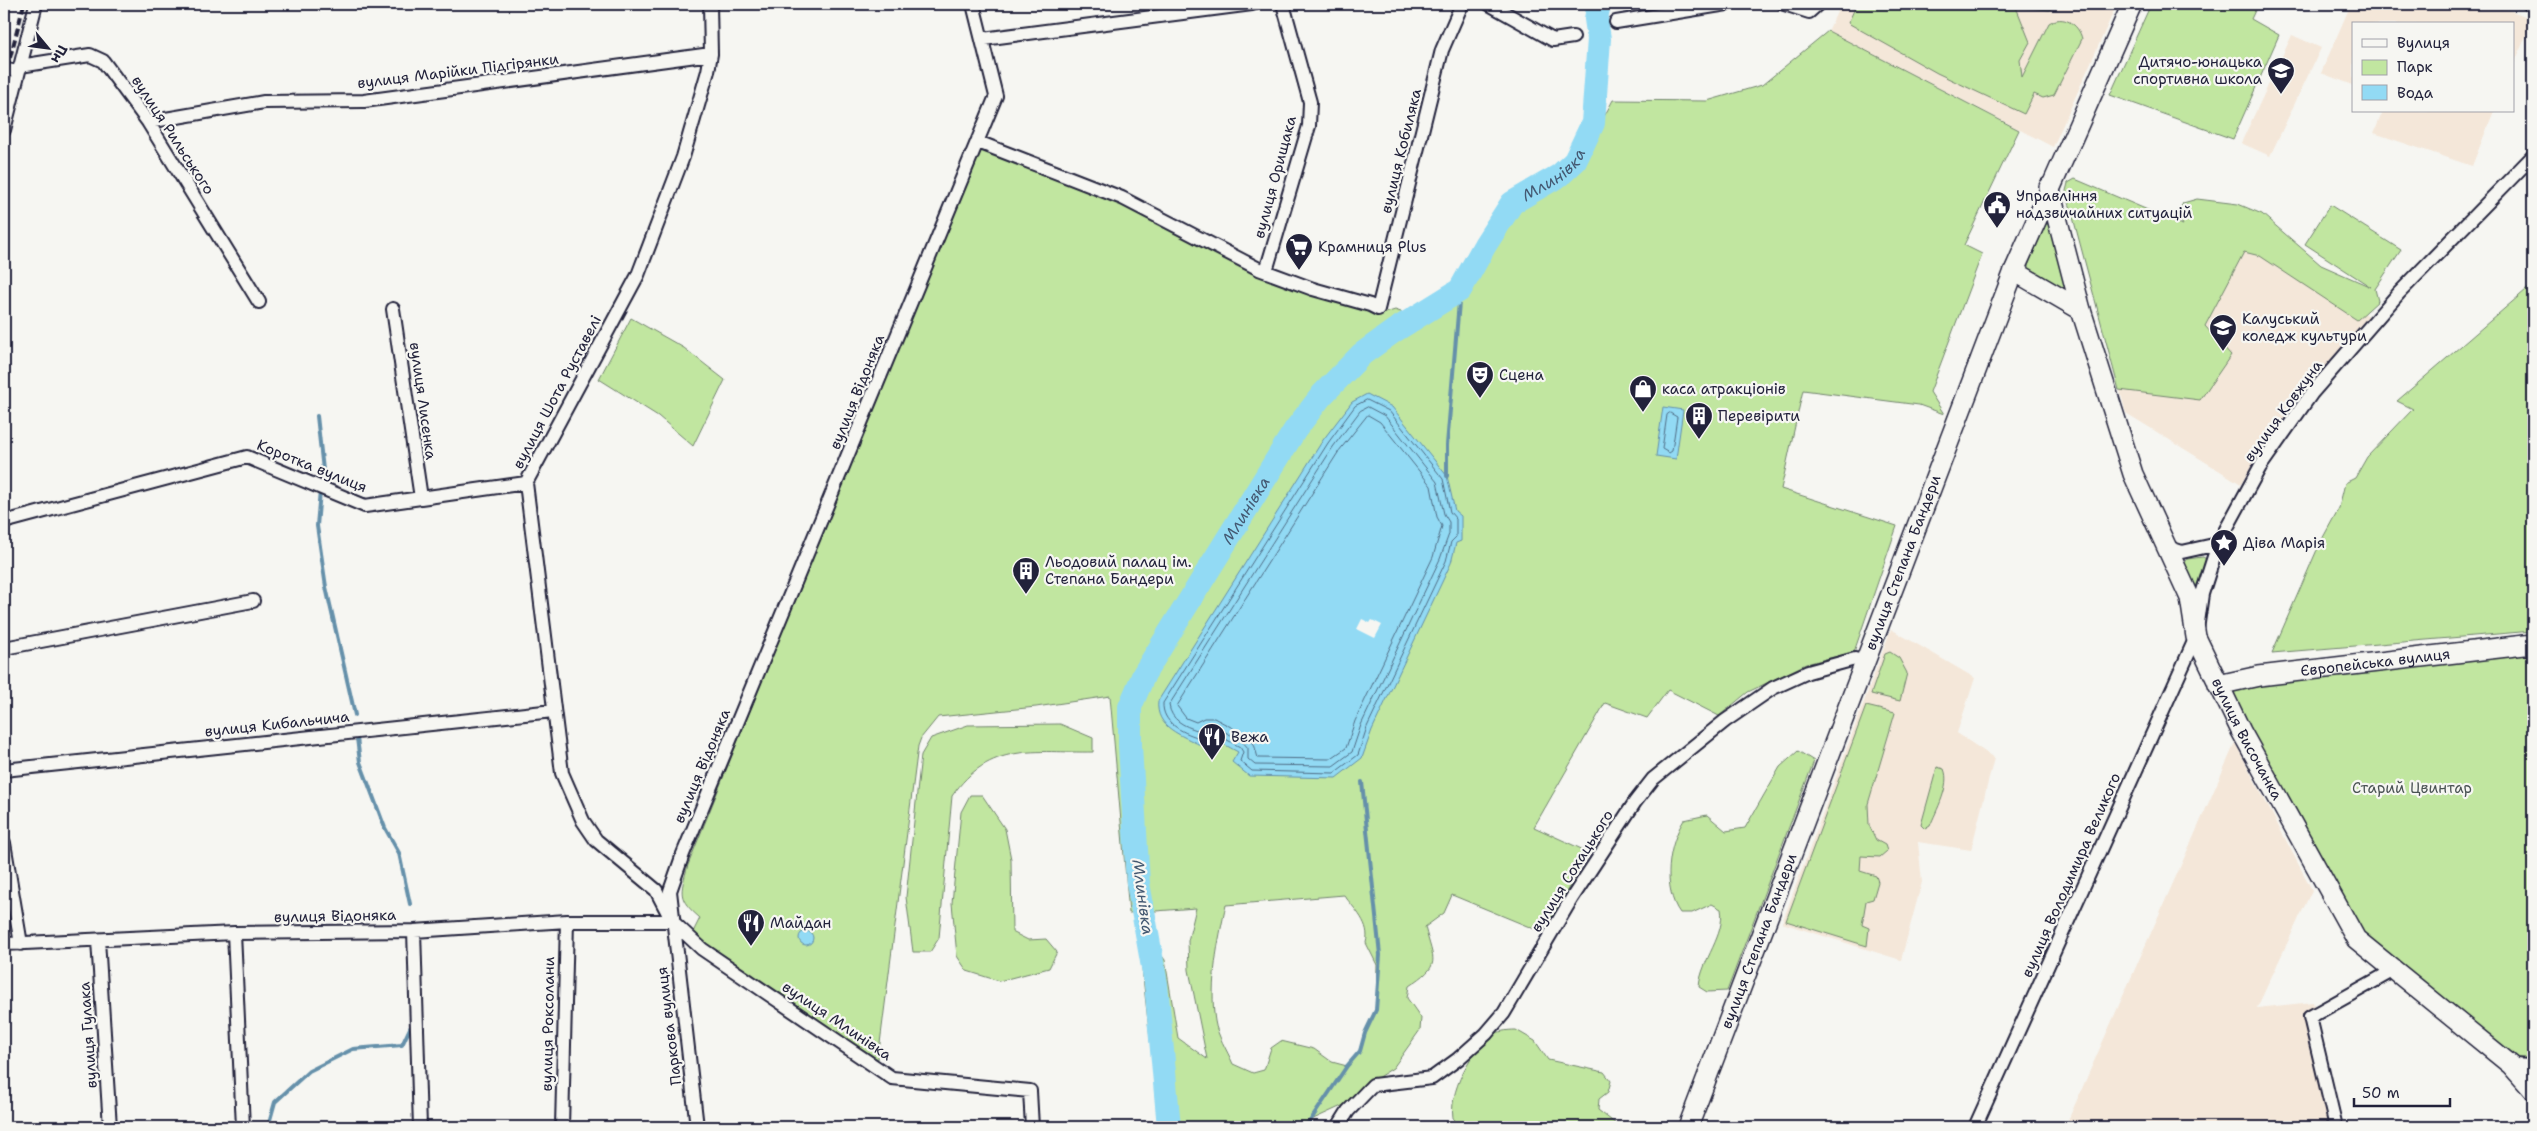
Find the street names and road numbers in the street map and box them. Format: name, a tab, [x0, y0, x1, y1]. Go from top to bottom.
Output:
street label: вулиця Марійки Підгірянки	[356, 49, 560, 93]
street label: вулиця Рильського	[127, 72, 219, 198]
street label: вулиця Кобиляка	[1376, 86, 1426, 215]
street label: вулиця Орищака	[1249, 113, 1301, 240]
street label: вулиця Шота Руставелі	[508, 312, 606, 472]
street label: вулиця Відоняка	[825, 331, 889, 452]
street label: вулиця Лисенка	[405, 341, 441, 462]
street label: вулиця Ковжуна	[2239, 356, 2327, 466]
street label: Коротка вулиця	[254, 435, 370, 497]
street label: вулиця Степана Бандери	[1860, 472, 1946, 653]
street label: Європейська вулиця	[2299, 644, 2451, 681]
street label: вулиця Височанка	[2207, 674, 2287, 804]
street label: вулиця Відоняка	[669, 705, 735, 826]
street label: вулиця Кибальчича	[204, 706, 351, 742]
street label: вулиця Володимира Великого	[2017, 770, 2125, 980]
street label: вулиця Сохацького	[1526, 806, 1618, 936]
street label: вулиця Степана Бандери	[1716, 850, 1801, 1032]
street label: вулиця Відоняка	[274, 905, 397, 927]
street label: вулиця Роксолани	[537, 956, 559, 1091]
street label: Паркова вулиця	[652, 966, 686, 1086]
street label: вулиця Млинівка	[778, 977, 896, 1066]
street label: вулиця Гулака	[74, 980, 102, 1089]

